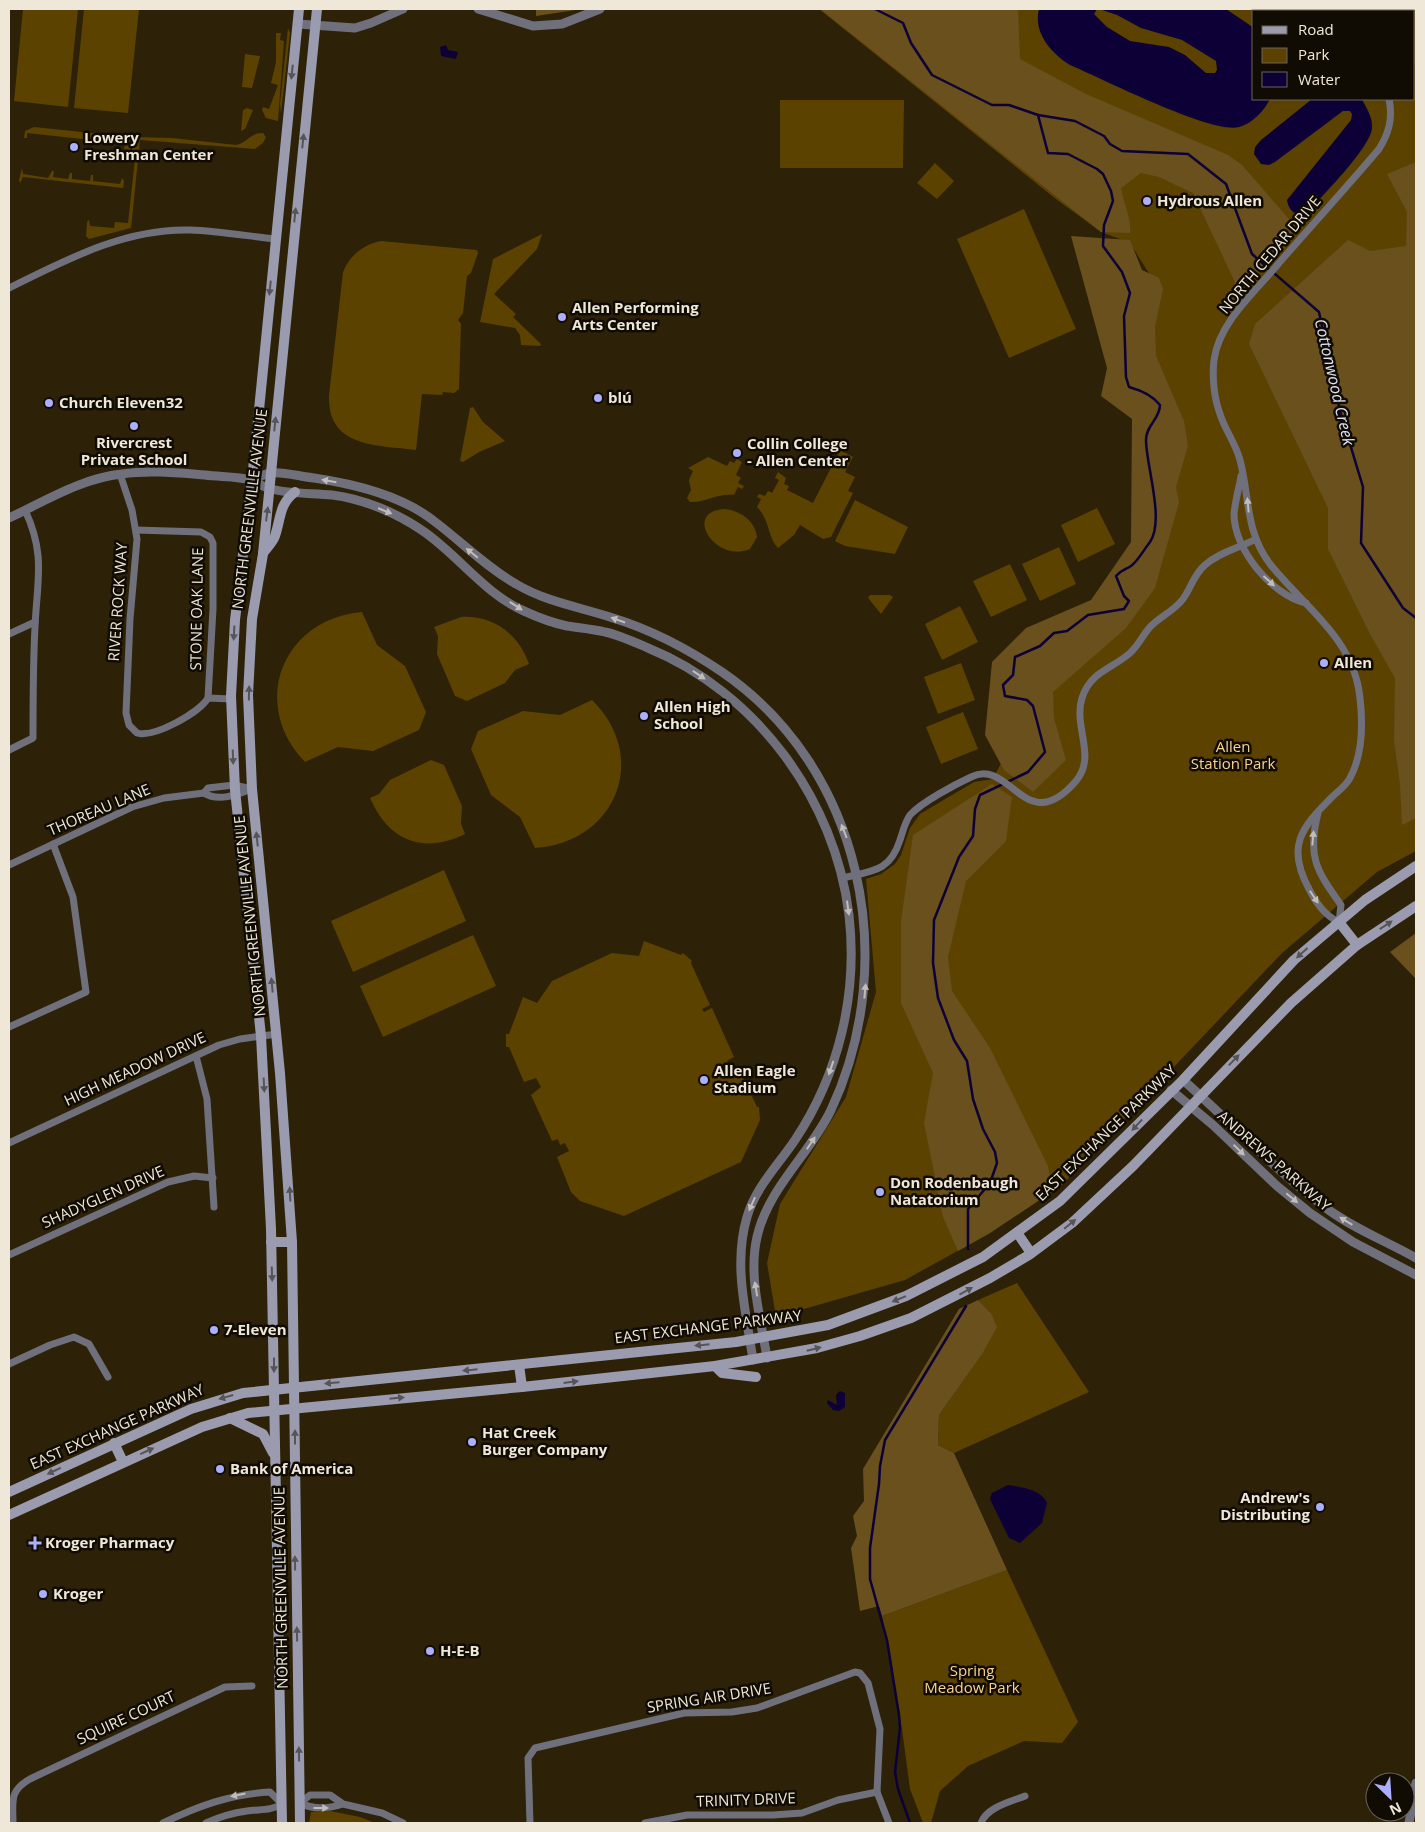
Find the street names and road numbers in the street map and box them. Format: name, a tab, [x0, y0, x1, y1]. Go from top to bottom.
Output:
street label: NORTH CEDAR DRIVE	[1214, 191, 1325, 318]
street label: NORTH GREENVILLE AVENUE	[227, 407, 271, 610]
street label: RIVER ROCK WAY	[103, 541, 131, 662]
street label: STONE OAK LANE	[185, 547, 207, 671]
street label: THOREAU LANE	[44, 778, 153, 840]
street label: NORTH GREENVILLE AVENUE	[229, 815, 270, 1018]
street label: HIGH MEADOW DRIVE	[60, 1026, 209, 1110]
street label: EAST EXCHANGE PARKWAY	[1031, 1059, 1180, 1205]
street label: ANDREWS PARKWAY	[1214, 1105, 1336, 1215]
street label: SHADYGLEN DRIVE	[38, 1160, 167, 1232]
street label: EAST EXCHANGE PARKWAY	[613, 1305, 803, 1347]
street label: EAST EXCHANGE PARKWAY	[27, 1378, 207, 1474]
street label: NORTH GREENVILLE AVENUE	[268, 1487, 292, 1689]
street label: SPRING AIR DRIVE	[645, 1677, 772, 1717]
street label: SQUIRE COURT	[73, 1685, 179, 1749]
street label: TRINITY DRIVE	[696, 1787, 796, 1811]

